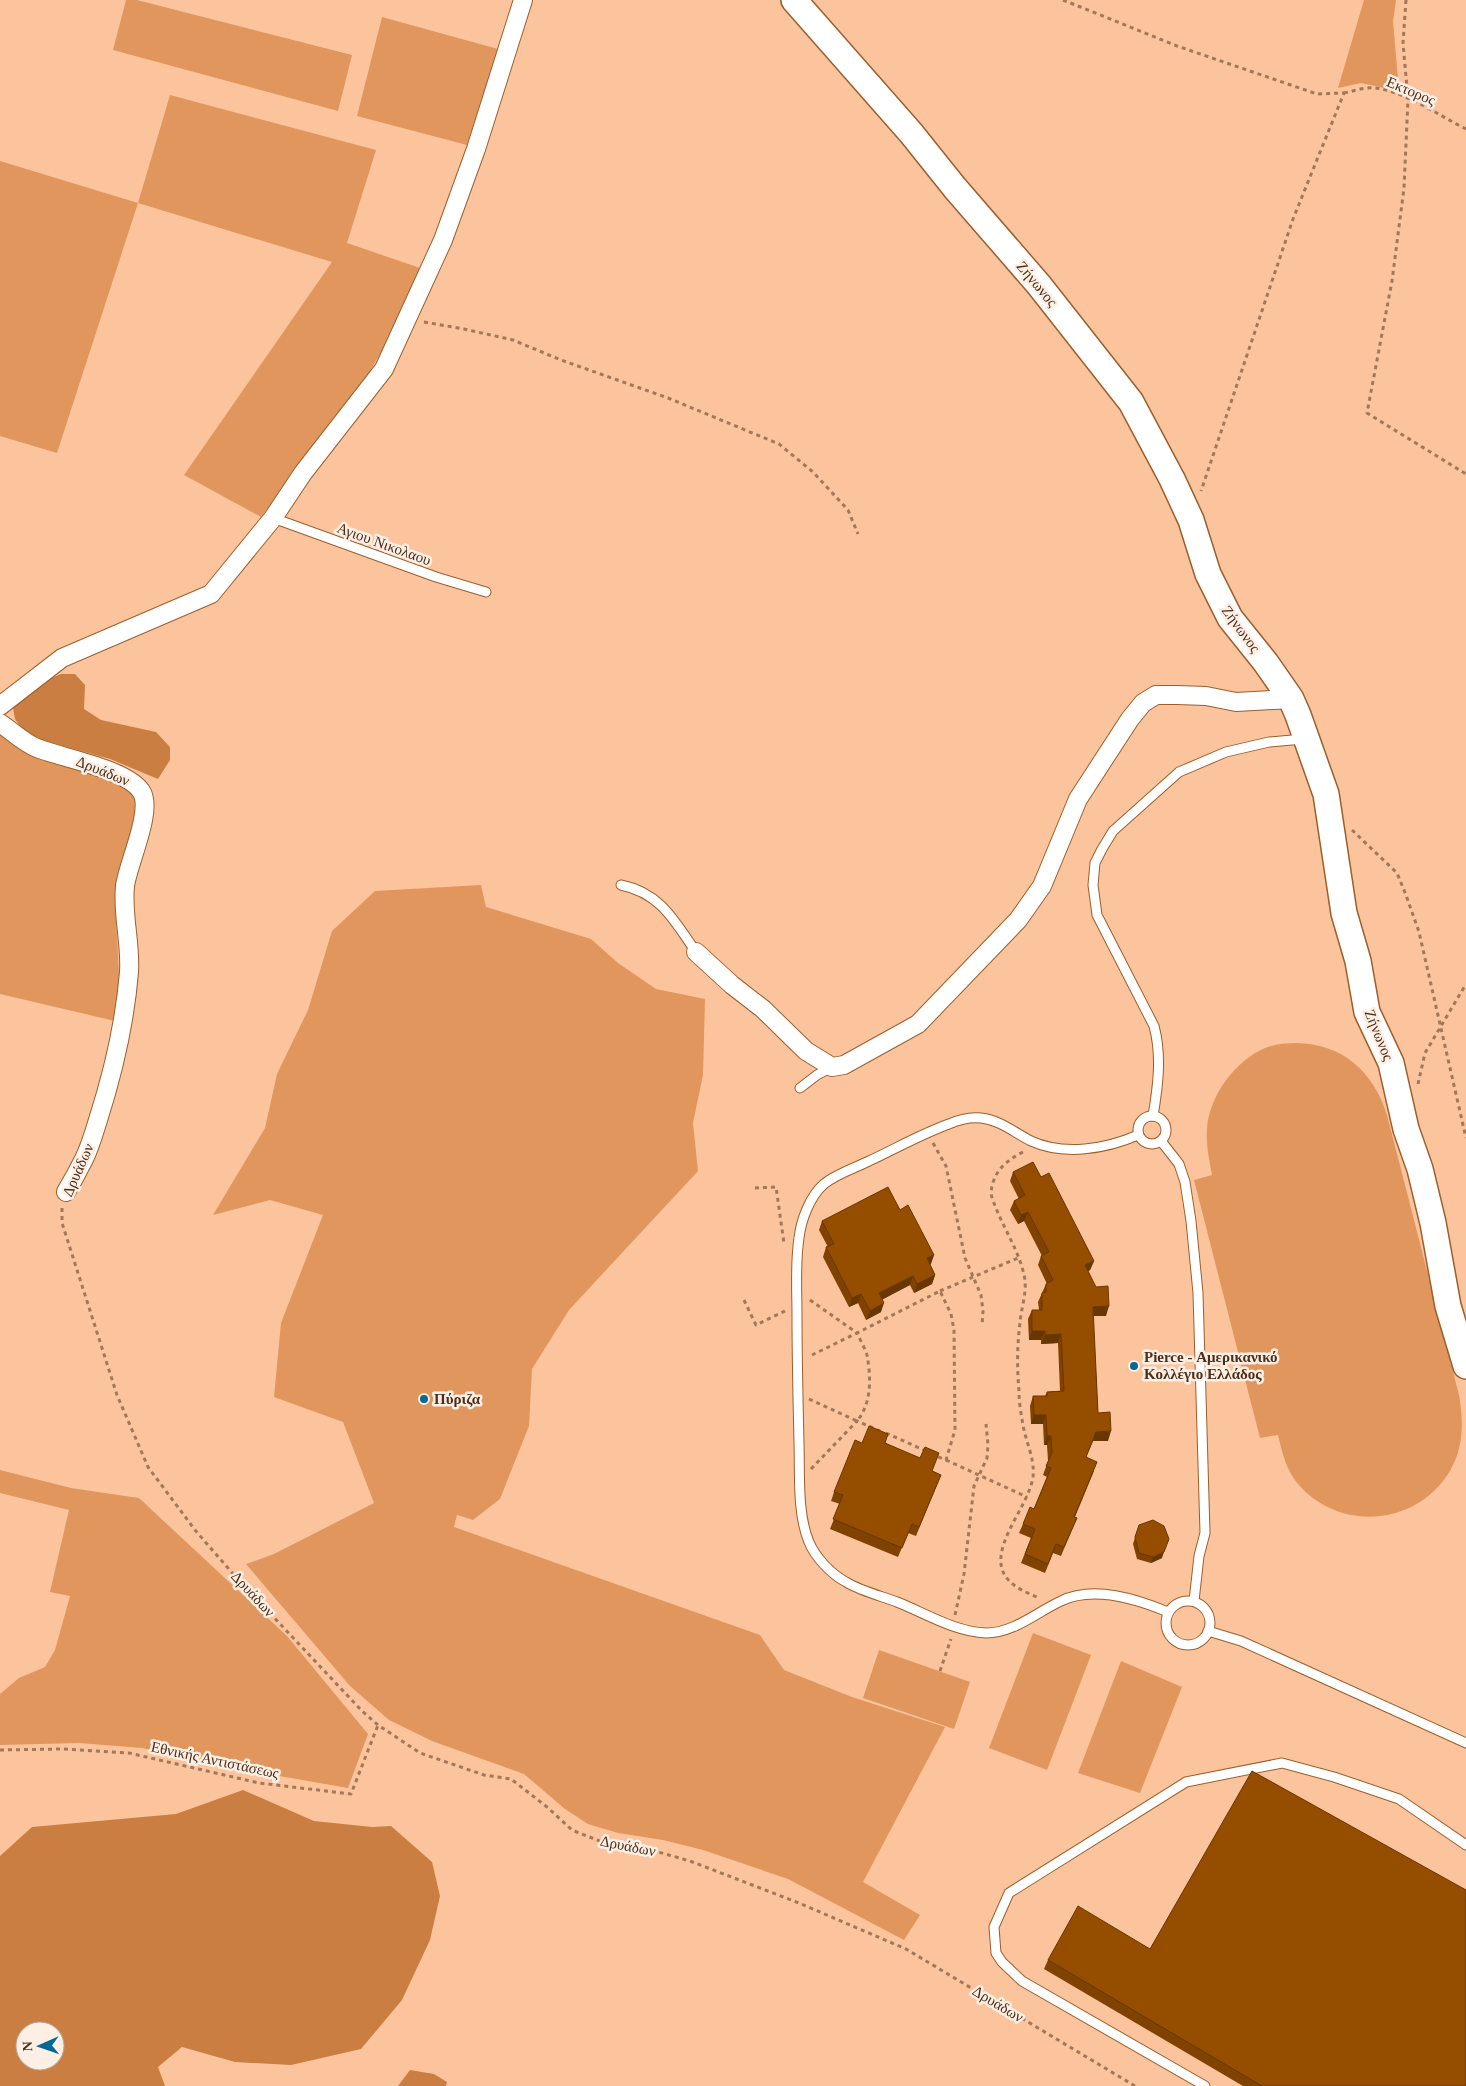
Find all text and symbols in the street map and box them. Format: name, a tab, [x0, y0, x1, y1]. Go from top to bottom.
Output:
street label: Εκτορος	[1384, 74, 1438, 108]
street label: Ζήνωνος	[1014, 258, 1060, 310]
street label: Αγιου Νικολαου	[335, 520, 433, 568]
street label: Ζήνωνος	[1219, 602, 1263, 656]
street label: Δρυάδων	[74, 753, 132, 789]
street label: Ζήνωνος	[1361, 1007, 1397, 1063]
street label: Δρυάδων	[59, 1141, 97, 1199]
place label: Pierce - Αμερικανικό Κολλέγιο Ελλάδος	[1144, 1349, 1278, 1382]
marker: Pierce - Αμερικανικό Κολλέγιο Ελλάδος	[1128, 1360, 1140, 1372]
place label: Πύριζα	[434, 1391, 481, 1407]
marker: Πύριζα	[418, 1393, 430, 1405]
street label: Δρυάδων	[228, 1568, 278, 1620]
street label: Εθνικής Αντιστάσεως	[150, 1739, 280, 1781]
street label: Δρυάδων	[599, 1833, 657, 1859]
street label: Δρυάδων	[970, 1983, 1026, 2025]
north arrow	[15, 2021, 65, 2071]
text: N	[20, 2041, 35, 2052]

